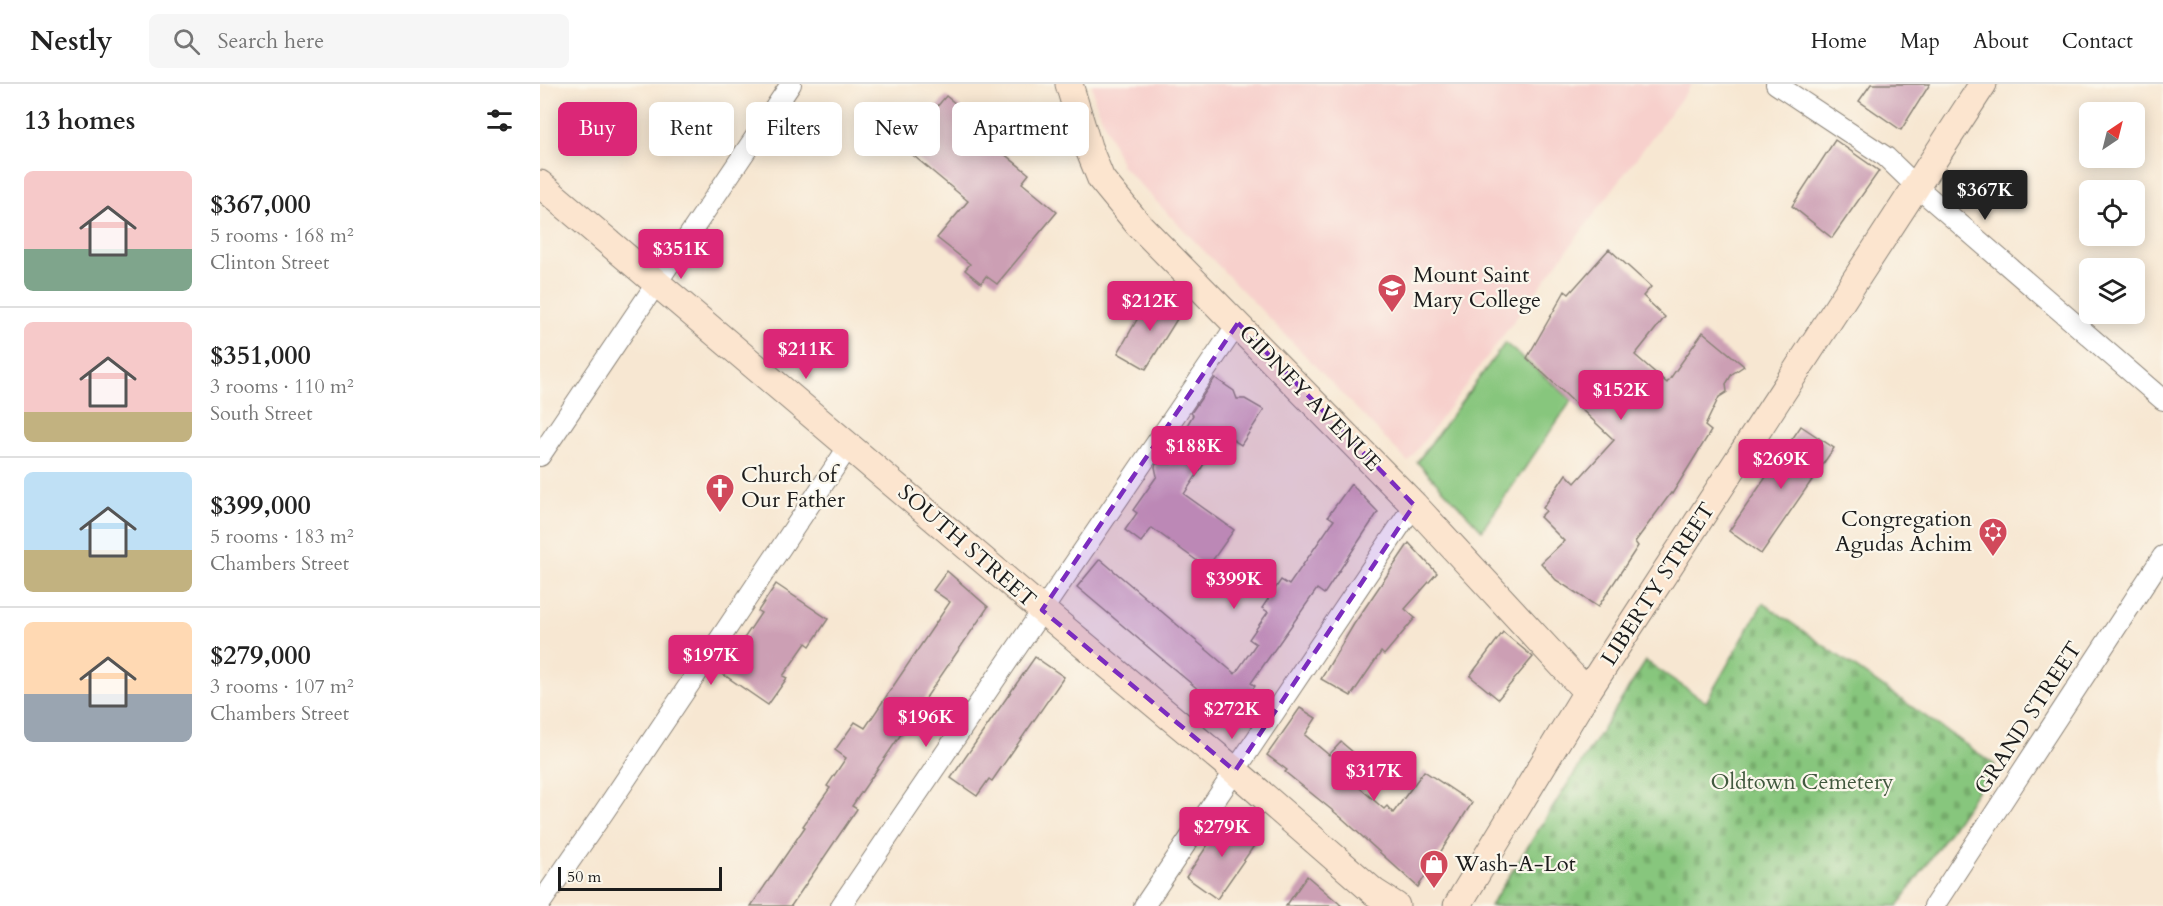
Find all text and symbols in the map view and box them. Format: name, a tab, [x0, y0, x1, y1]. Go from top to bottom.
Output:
search box	[149, 14, 569, 68]
text: Nestly	[30, 22, 113, 60]
icon: search	[170, 25, 203, 58]
text: Search here	[218, 26, 324, 56]
text: Home	[1811, 27, 1867, 56]
text: Map	[1900, 27, 1940, 56]
text: About	[1973, 27, 2029, 56]
text: Contact	[2062, 27, 2133, 56]
chip: Buy	[558, 102, 637, 156]
chip: Rent	[649, 102, 734, 156]
chip: Filters	[746, 102, 842, 156]
chip: New	[854, 102, 940, 156]
chip: Apartment	[952, 102, 1089, 156]
north arrow	[2079, 102, 2145, 168]
map controls	[2079, 102, 2145, 324]
text: 13 homes	[24, 103, 135, 138]
icon: filters	[483, 104, 516, 137]
pin: $367K	[1943, 170, 2027, 221]
text: $367K	[1956, 176, 2014, 203]
button: locate	[2079, 180, 2145, 246]
text: $367,000	[210, 187, 311, 222]
icon: home	[72, 195, 144, 267]
text: 5 rooms · 168 m²	[210, 222, 354, 249]
pin: $351K	[639, 229, 723, 280]
text: $351K	[652, 235, 710, 262]
text: Clinton Street	[210, 249, 329, 276]
button: layers	[2079, 258, 2145, 324]
place label: Mount Saint Mary College	[1413, 260, 1541, 315]
school or university icon: Mount Saint Mary College	[1376, 272, 1408, 314]
pin: $212K	[1108, 281, 1192, 332]
text: $212K	[1121, 287, 1179, 314]
street label: GIDNEY AVENUE	[1232, 318, 1388, 478]
pin: $211K	[764, 329, 848, 380]
text: $211K	[777, 335, 835, 362]
text: $351,000	[210, 338, 311, 373]
icon: home	[72, 346, 144, 418]
pin: $152K	[1579, 370, 1663, 421]
text: 3 rooms · 110 m²	[210, 373, 354, 400]
text: $152K	[1592, 376, 1650, 403]
text: South Street	[210, 400, 313, 427]
pin: $188K	[1152, 426, 1236, 477]
text: $188K	[1165, 432, 1223, 459]
pin: $269K	[1739, 439, 1823, 490]
text: $269K	[1752, 445, 1810, 472]
place label: Church of Our Father	[741, 460, 846, 515]
church icon: Church of Our Father	[704, 472, 736, 514]
street label: SOUTH STREET	[891, 478, 1043, 614]
text: $399,000	[210, 488, 311, 523]
icon: home	[72, 496, 144, 568]
street label: LIBERTY STREET	[1594, 497, 1722, 671]
place label: Congregation Agudas Achim	[1835, 504, 1972, 559]
synagogue icon: Congregation Agudas Achim	[1977, 516, 2009, 558]
text: 5 rooms · 183 m²	[210, 523, 354, 550]
text: Chambers Street	[210, 550, 349, 577]
pin: $399K	[1192, 559, 1276, 610]
text: $399K	[1205, 565, 1263, 592]
pin: $197K	[669, 635, 753, 686]
street label: GRAND STREET	[1967, 636, 2089, 800]
text: $279,000	[210, 638, 311, 673]
text: $197K	[682, 641, 740, 668]
icon: home	[72, 646, 144, 718]
text: 3 rooms · 107 m²	[210, 673, 354, 700]
pin: $272K	[1190, 689, 1274, 740]
text: $272K	[1203, 695, 1261, 722]
pin: $196K	[884, 697, 968, 748]
text: Chambers Street	[210, 700, 349, 727]
text: $196K	[897, 703, 955, 730]
pin: $317K	[1332, 751, 1416, 802]
text: $317K	[1345, 757, 1403, 784]
park label: Oldtown Cemetery	[1710, 767, 1894, 797]
pin: $279K	[1180, 807, 1264, 858]
text: $279K	[1193, 813, 1251, 840]
shop icon: Wash-A-Lot	[1418, 848, 1450, 890]
place label: Wash-A-Lot	[1454, 849, 1576, 879]
scale bar	[558, 864, 722, 892]
text: 50 m	[567, 866, 601, 888]

